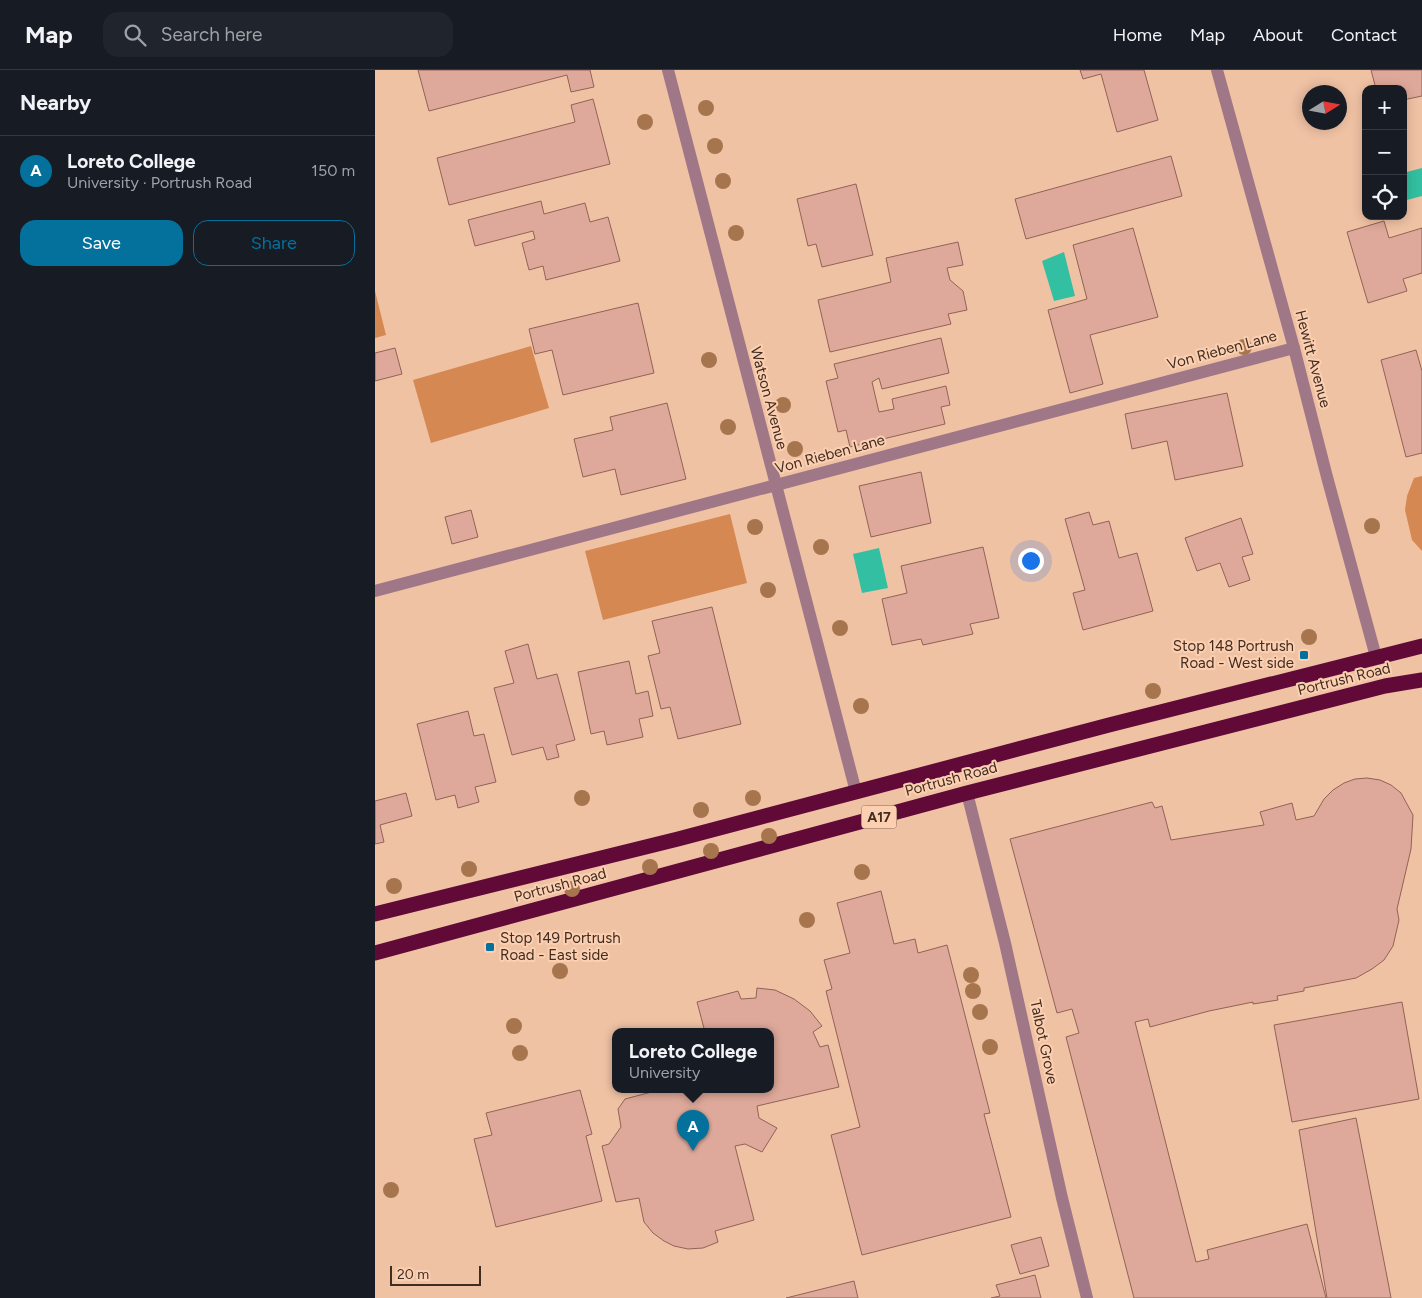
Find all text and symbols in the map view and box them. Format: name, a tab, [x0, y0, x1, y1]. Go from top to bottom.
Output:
search box	[103, 12, 453, 57]
text: Map	[25, 20, 73, 49]
icon: search	[121, 21, 149, 49]
text: Search here	[161, 23, 262, 46]
text: Home	[1113, 24, 1162, 46]
text: Map	[1190, 24, 1225, 46]
text: About	[1253, 24, 1303, 46]
text: Contact	[1331, 24, 1397, 46]
north arrow	[1302, 85, 1347, 130]
map controls	[1362, 85, 1407, 220]
button: +	[1362, 85, 1407, 130]
text: Nearby	[20, 90, 91, 115]
button: −	[1362, 130, 1407, 175]
text: Loreto College	[67, 150, 196, 173]
text: A	[30, 161, 42, 180]
text: 150 m	[311, 161, 355, 180]
text: University · Portrush Road	[67, 173, 252, 192]
button: locate	[1362, 175, 1407, 220]
button: Save	[20, 220, 183, 266]
button: Share	[193, 220, 355, 266]
street label: Hewitt Avenue	[1291, 308, 1335, 410]
street label: Von Rieben Lane	[1165, 327, 1279, 373]
street label: Watson Avenue	[747, 345, 791, 451]
street label: Von Rieben Lane	[773, 431, 887, 477]
your location	[1018, 548, 1044, 574]
place label: Stop 148 Portrush Road - West side	[1173, 637, 1294, 672]
marker: Stop 148 Portrush Road - West side	[1298, 649, 1310, 661]
street label: Portrush Road	[1296, 659, 1392, 699]
street label: Portrush Road	[903, 758, 999, 800]
road number: A17	[861, 806, 897, 829]
street label: Portrush Road	[512, 864, 608, 906]
place label: Stop 149 Portrush Road - East side	[500, 929, 621, 964]
marker: Stop 149 Portrush Road - East side	[484, 941, 496, 953]
street label: Talbot Grove	[1026, 998, 1062, 1086]
popup	[612, 1028, 774, 1093]
text: Loreto College	[629, 1040, 757, 1063]
text: University	[629, 1063, 701, 1082]
pin: A	[677, 1110, 709, 1151]
scale bar	[390, 1263, 481, 1286]
text: 20 m	[397, 1266, 429, 1283]

